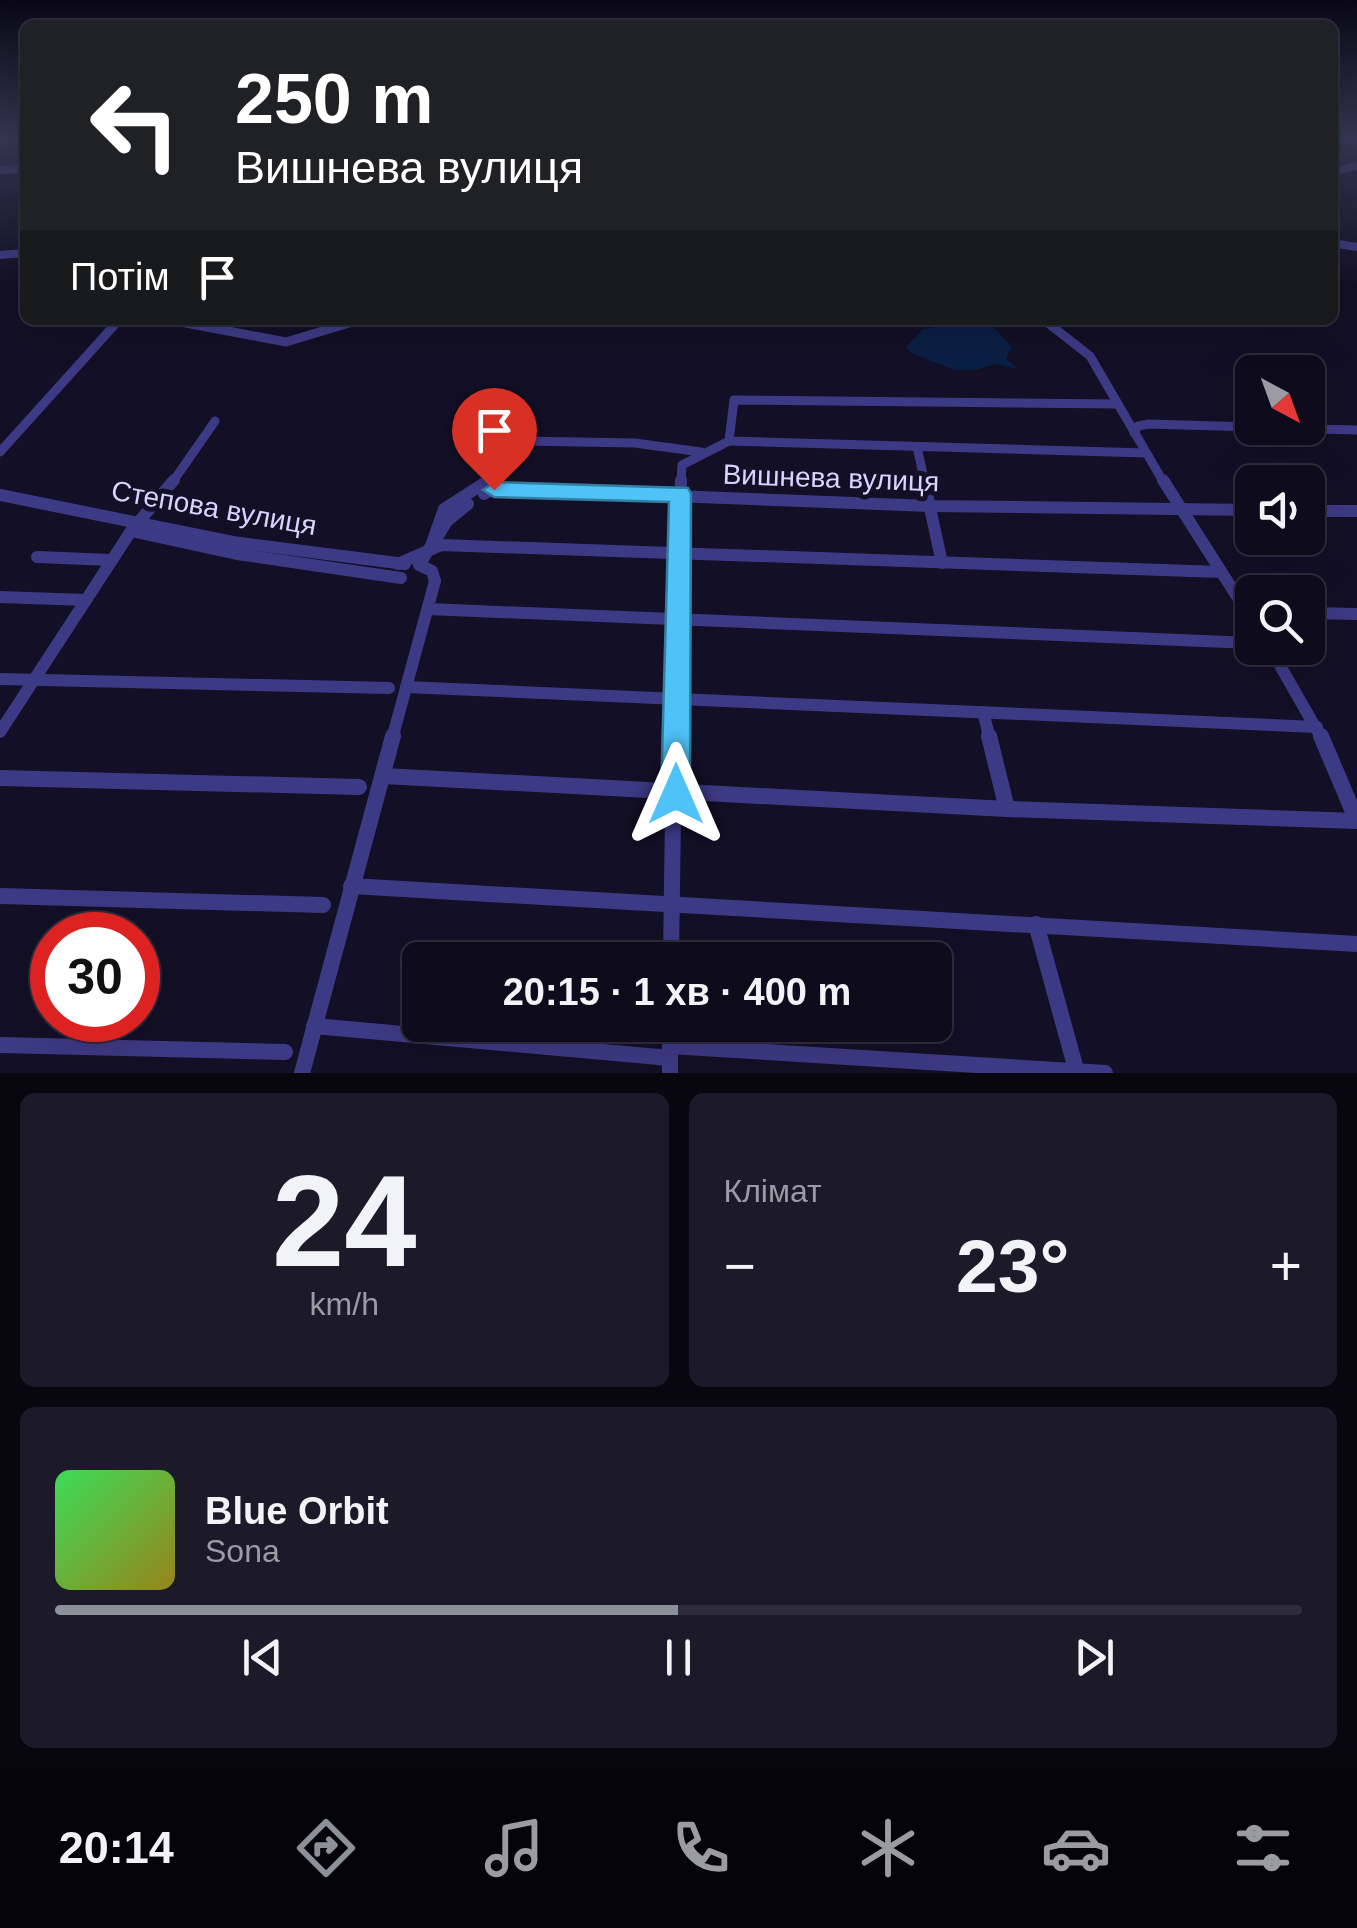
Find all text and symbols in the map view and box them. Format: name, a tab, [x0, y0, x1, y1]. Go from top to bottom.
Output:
icon: left	[70, 60, 200, 190]
text: 250 m	[235, 60, 433, 138]
text: Вишнева вулиця	[235, 142, 583, 193]
icon: arrive	[190, 250, 245, 305]
text: Потім	[70, 256, 170, 298]
north arrow	[1235, 355, 1325, 445]
map controls	[1235, 355, 1325, 665]
pin	[452, 388, 537, 491]
icon: arrive	[467, 403, 522, 458]
street label: Вишнева вулиця	[722, 459, 940, 497]
button: sound	[1235, 465, 1325, 555]
street label: Степова вулиця	[109, 475, 319, 541]
button: search	[1235, 575, 1325, 665]
position arrow	[624, 742, 728, 846]
speed limit sign: 30	[30, 912, 160, 1042]
text: 20:15 · 1 хв · 400 m	[503, 971, 851, 1013]
text: 24	[272, 1148, 417, 1294]
text: Клімат	[724, 1173, 822, 1209]
text: 23°	[956, 1224, 1069, 1308]
text: −	[724, 1235, 756, 1297]
text: +	[1270, 1235, 1302, 1297]
text: km/h	[310, 1286, 379, 1322]
text: Blue Orbit	[205, 1490, 389, 1532]
text: Sona	[205, 1533, 280, 1569]
icon: previous	[235, 1630, 290, 1685]
icon: pause	[651, 1630, 706, 1685]
icon: next	[1067, 1630, 1122, 1685]
icon: directions	[291, 1813, 361, 1883]
icon: music	[479, 1813, 549, 1883]
icon: phone	[666, 1813, 736, 1883]
icon: climate	[853, 1813, 923, 1883]
icon: car	[1041, 1813, 1111, 1883]
icon: filters	[1228, 1813, 1298, 1883]
text: 20:14	[59, 1822, 174, 1873]

